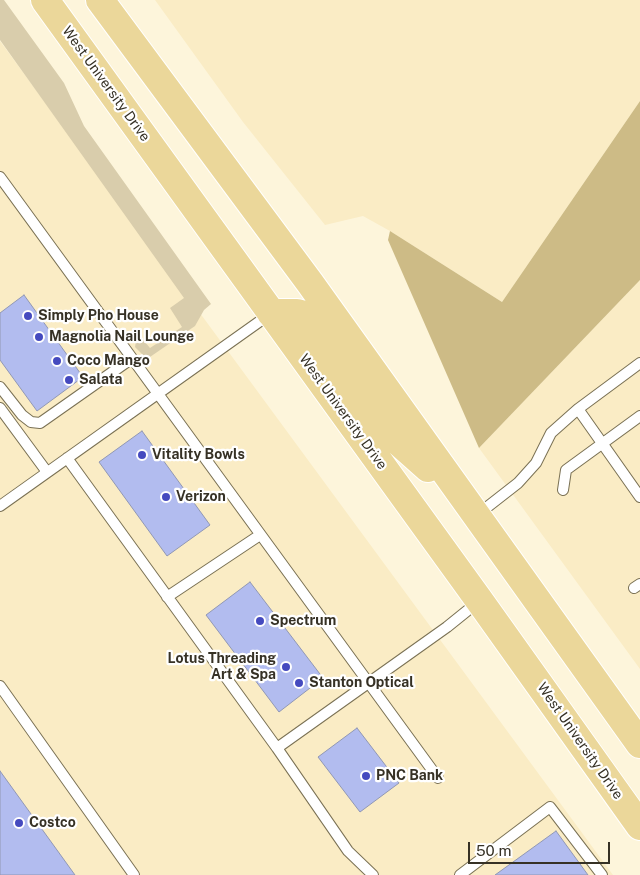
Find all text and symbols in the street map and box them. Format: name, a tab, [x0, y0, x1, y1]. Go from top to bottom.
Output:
street label: West University Drive	[59, 23, 153, 145]
place label: Simply Pho House	[38, 308, 159, 324]
marker: Simply Pho House	[22, 310, 34, 322]
place label: Magnolia Nail Lounge	[49, 329, 194, 345]
marker: Magnolia Nail Lounge	[33, 331, 45, 343]
street label: West University Drive	[296, 351, 390, 473]
place label: Coco Mango	[67, 353, 150, 369]
marker: Coco Mango	[51, 355, 63, 367]
place label: Salata	[79, 372, 122, 388]
marker: Salata	[63, 374, 75, 386]
place label: Vitality Bowls	[152, 447, 245, 463]
marker: Vitality Bowls	[136, 449, 148, 461]
place label: Verizon	[176, 489, 226, 505]
marker: Verizon	[160, 491, 172, 503]
place label: Spectrum	[270, 613, 336, 629]
marker: Spectrum	[254, 615, 266, 627]
place label: Lotus Threading Art & Spa	[168, 651, 276, 684]
marker: Lotus Threading Art & Spa	[280, 661, 292, 673]
place label: Stanton Optical	[309, 675, 414, 691]
marker: Stanton Optical	[293, 677, 305, 689]
street label: West University Drive	[533, 680, 627, 802]
place label: PNC Bank	[376, 768, 443, 784]
marker: PNC Bank	[360, 770, 372, 782]
place label: Costco	[29, 815, 76, 831]
marker: Costco	[13, 817, 25, 829]
scale bar	[470, 832, 612, 864]
text: 50 m	[476, 842, 511, 859]

